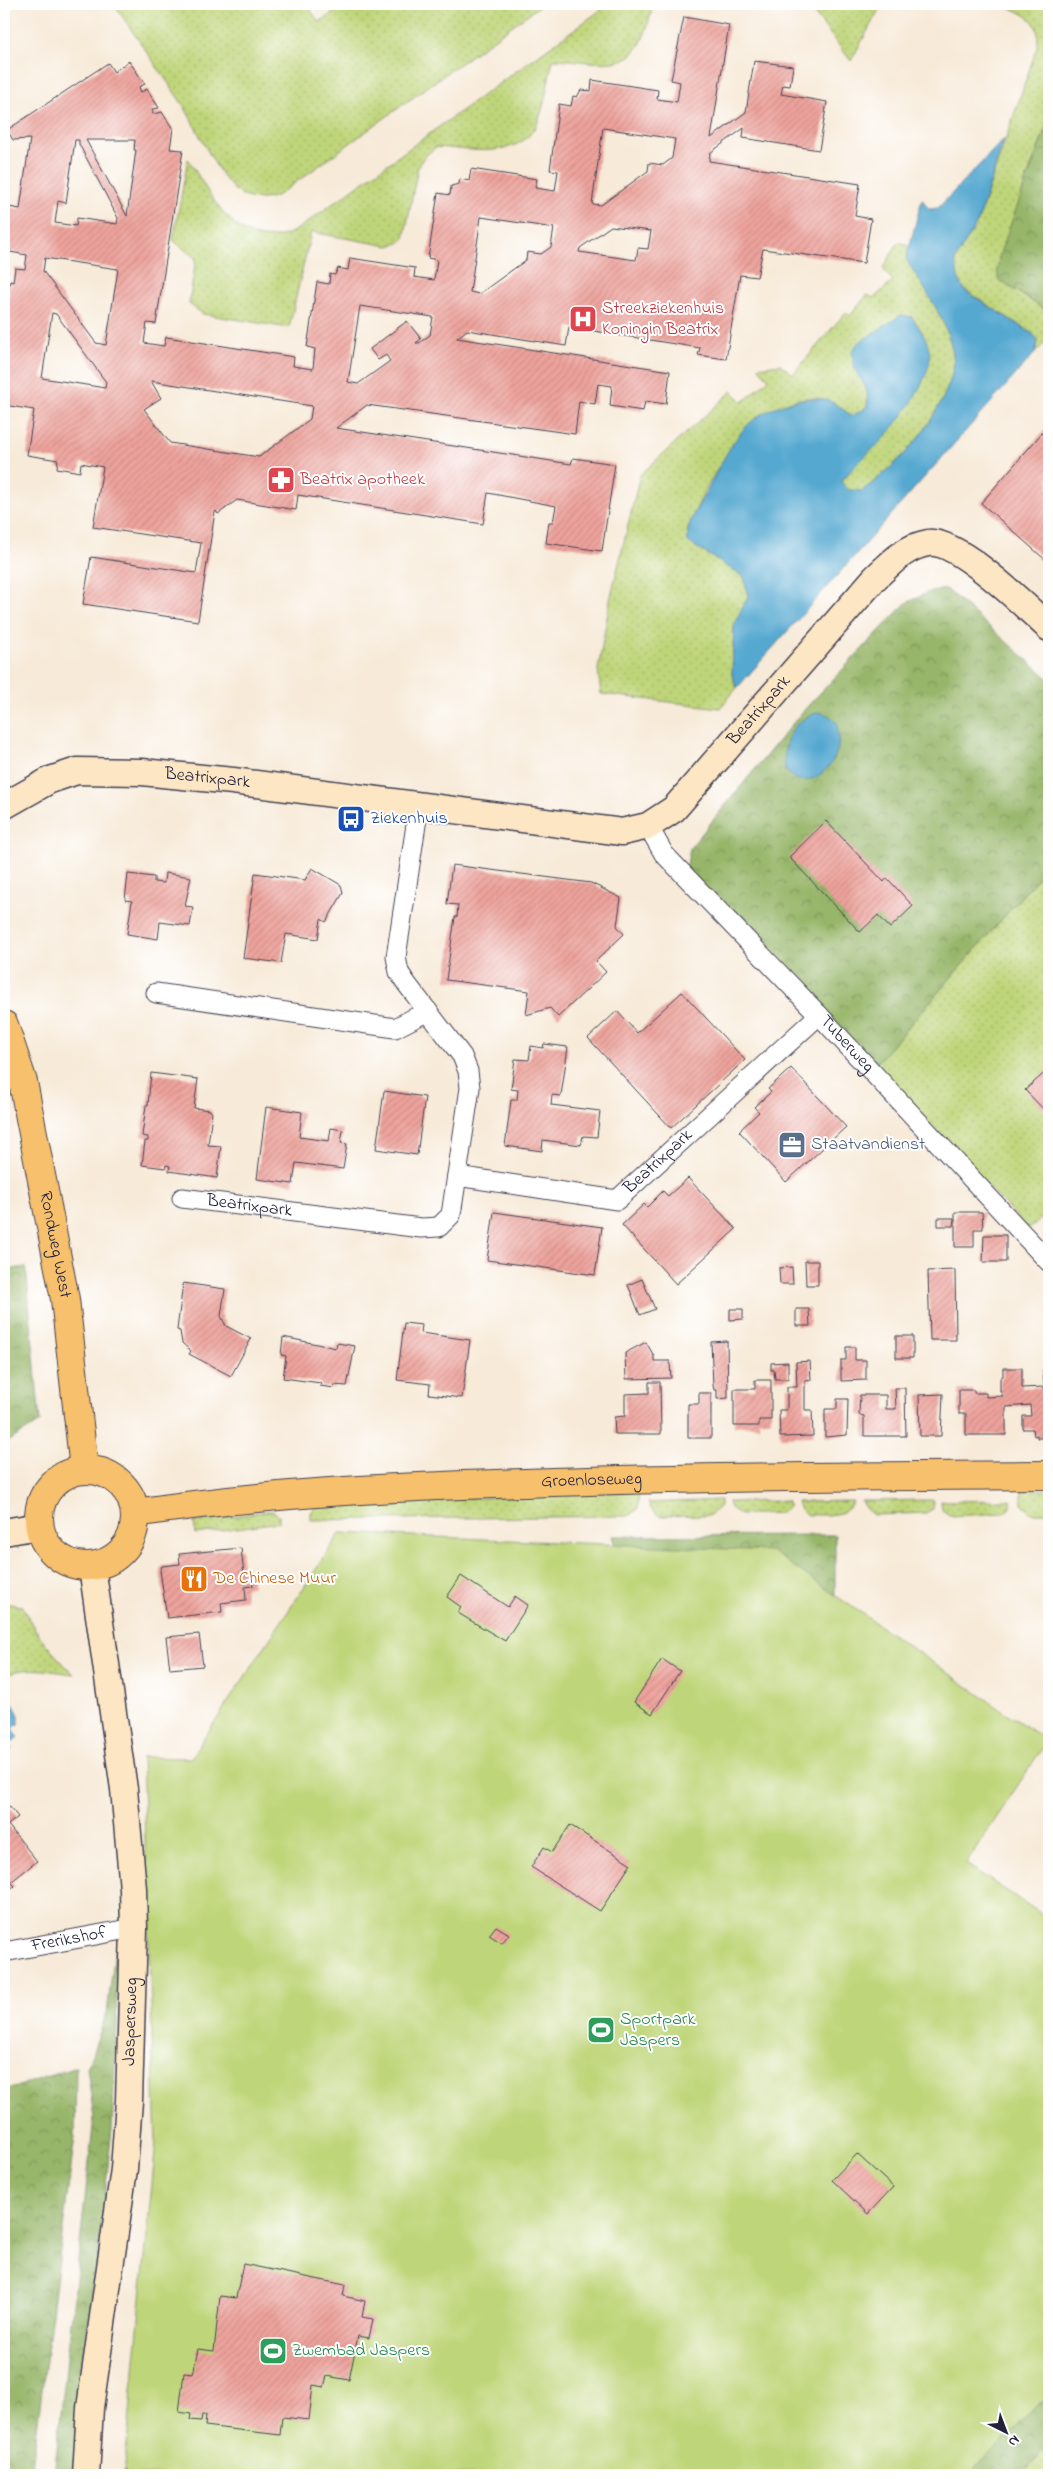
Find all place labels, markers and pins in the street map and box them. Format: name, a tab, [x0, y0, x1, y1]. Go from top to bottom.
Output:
place label: Streekziekenhuis Koningin Beatrix	[602, 296, 724, 344]
hospital icon: Streekziekenhuis Koningin Beatrix	[568, 304, 598, 334]
pharmacy icon: Beatrix apotheek	[266, 465, 296, 495]
place label: Beatrix apotheek	[299, 467, 425, 493]
bus stop icon: Ziekenhuis	[336, 804, 366, 834]
place label: Ziekenhuis	[370, 806, 448, 832]
office icon: Staatvandienst	[777, 1130, 807, 1160]
place label: Staatvandienst	[811, 1132, 925, 1158]
restaurant icon: De Chinese Muur	[179, 1564, 209, 1594]
place label: De Chinese Muur	[212, 1566, 337, 1592]
place label: Sportpark Jaspers	[620, 2007, 695, 2054]
sports icon: Sportpark Jaspers	[586, 2015, 616, 2045]
sports icon: Zwembad Jaspers	[258, 2336, 288, 2366]
place label: Zwembad Jaspers	[292, 2338, 430, 2364]

